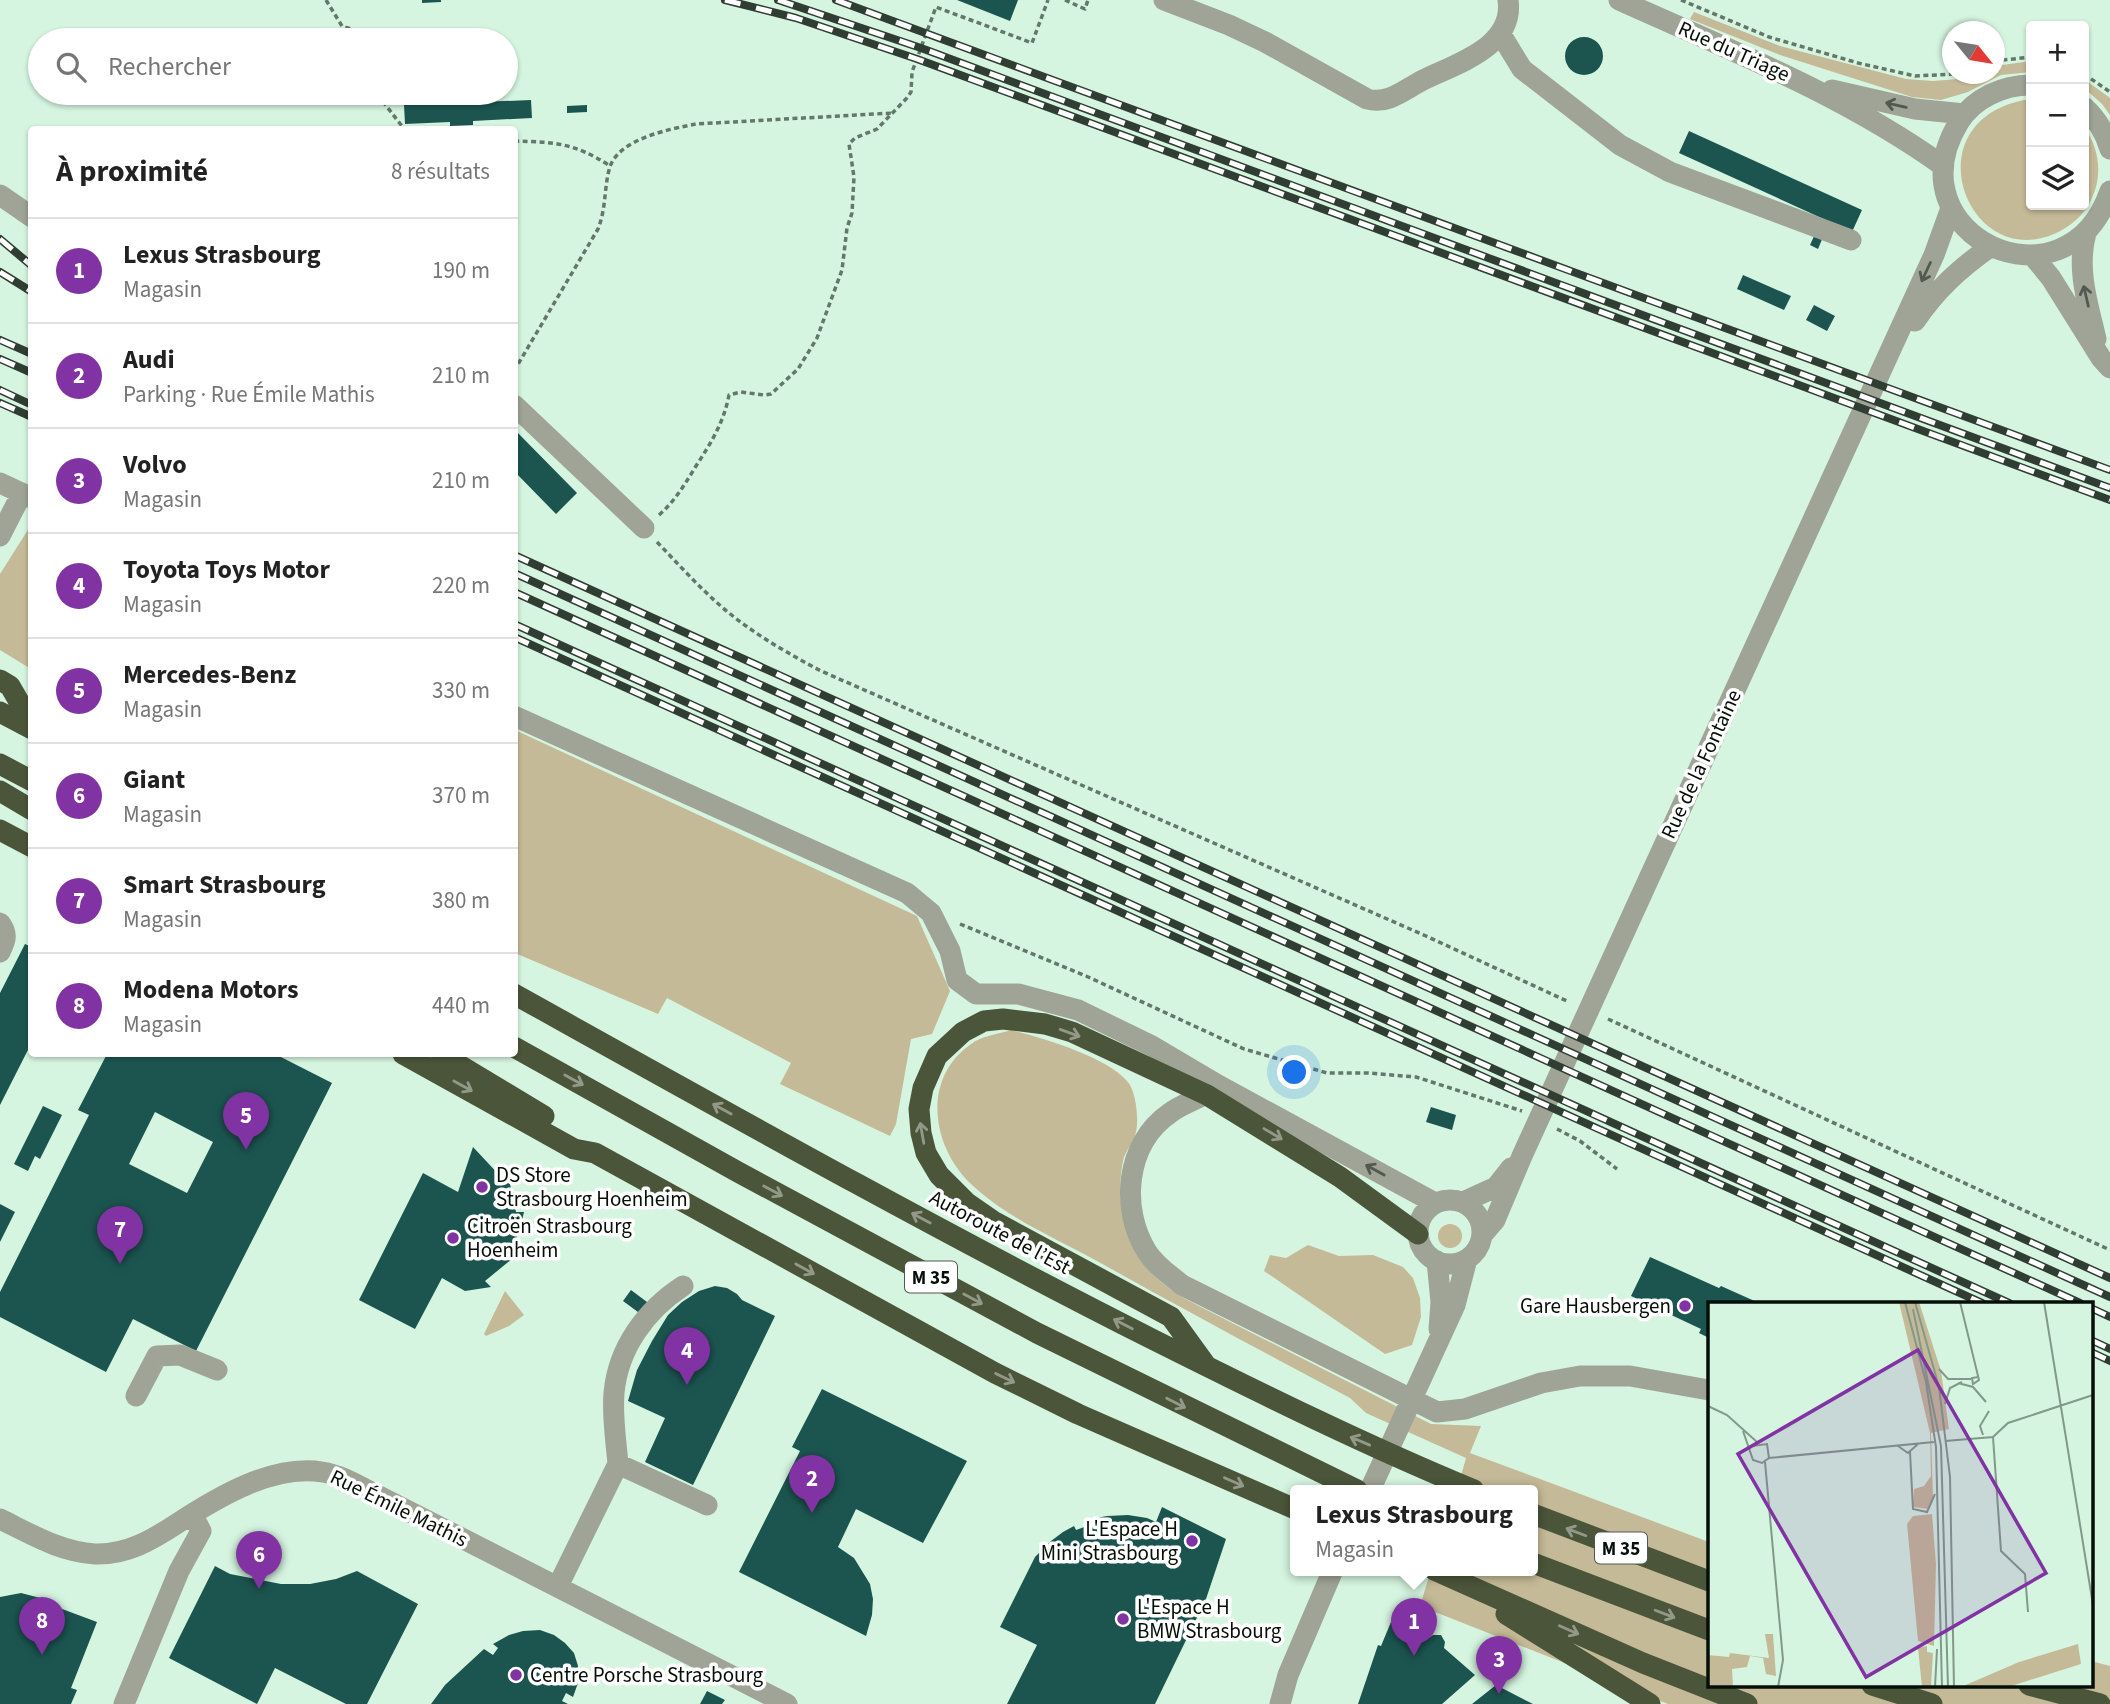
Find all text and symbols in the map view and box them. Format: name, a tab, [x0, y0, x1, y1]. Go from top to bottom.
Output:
street label: Rue du Triage	[1673, 13, 1795, 89]
north arrow	[1942, 21, 2005, 84]
map controls	[2026, 21, 2089, 210]
button: +	[2026, 21, 2089, 84]
search box	[28, 28, 518, 105]
icon: search	[52, 48, 90, 86]
text: Rechercher	[108, 48, 231, 85]
button: −	[2026, 84, 2089, 147]
one-way arrow	[1885, 97, 1908, 111]
button: layers	[2026, 147, 2089, 210]
text: À proximité	[56, 150, 208, 193]
text: 8 résultats	[391, 155, 490, 188]
text: Lexus Strasbourg	[123, 236, 321, 273]
text: 1	[73, 254, 85, 287]
text: 190 m	[432, 254, 490, 287]
one-way arrow	[1919, 261, 1933, 282]
text: Magasin	[123, 273, 202, 306]
one-way arrow	[2079, 285, 2092, 308]
text: Audi	[123, 341, 175, 378]
text: 2	[73, 359, 85, 392]
text: 210 m	[432, 359, 490, 392]
text: Parking · Rue Émile Mathis	[123, 378, 375, 411]
text: Volvo	[123, 446, 187, 483]
text: 3	[73, 464, 85, 497]
text: 210 m	[432, 464, 490, 497]
text: Magasin	[123, 483, 202, 516]
text: Toyota Toys Motor	[123, 551, 330, 588]
text: 4	[73, 569, 85, 602]
text: 220 m	[432, 569, 490, 602]
text: Magasin	[123, 588, 202, 621]
text: Mercedes-Benz	[123, 656, 296, 693]
text: 5	[73, 674, 85, 707]
text: 330 m	[432, 674, 490, 707]
street label: Rue de la Fontaine	[1653, 684, 1749, 844]
text: Magasin	[123, 693, 202, 726]
text: Giant	[123, 761, 185, 798]
text: 6	[73, 779, 85, 812]
text: 370 m	[432, 779, 490, 812]
text: Magasin	[123, 798, 202, 831]
text: Smart Strasbourg	[123, 866, 326, 903]
text: 7	[73, 884, 85, 917]
text: 380 m	[432, 884, 490, 917]
text: Magasin	[123, 903, 202, 936]
text: Modena Motors	[123, 971, 299, 1008]
text: 8	[73, 989, 85, 1022]
text: 440 m	[432, 989, 490, 1022]
text: Magasin	[123, 1008, 202, 1041]
one-way arrow	[1058, 1027, 1080, 1040]
your location	[1277, 1055, 1311, 1089]
one-way arrow	[563, 1074, 584, 1088]
one-way arrow	[452, 1080, 473, 1093]
pin: 5	[223, 1092, 269, 1150]
one-way arrow	[712, 1102, 732, 1116]
one-way arrow	[915, 1122, 928, 1145]
one-way arrow	[1262, 1128, 1282, 1142]
place label: DS Store Strasbourg Hoenheim	[496, 1160, 688, 1214]
one-way arrow	[1365, 1163, 1385, 1177]
marker: DS Store Strasbourg Hoenheim	[474, 1179, 490, 1195]
street label: Autoroute de l’Est	[924, 1182, 1076, 1282]
one-way arrow	[762, 1185, 783, 1198]
pin: 7	[97, 1206, 143, 1264]
place label: Citroën Strasbourg Hoenheim	[467, 1211, 632, 1265]
one-way arrow	[912, 1211, 932, 1225]
marker: Citroën Strasbourg Hoenheim	[445, 1230, 461, 1246]
road number: M 35	[905, 1261, 957, 1292]
one-way arrow	[794, 1263, 815, 1276]
place label: Gare Hausbergen	[1520, 1291, 1671, 1321]
one-way arrow	[962, 1293, 983, 1306]
marker: Gare Hausbergen	[1677, 1298, 1693, 1314]
inset map	[1708, 1302, 2092, 1686]
one-way arrow	[1113, 1316, 1134, 1330]
pin: 4	[664, 1327, 710, 1385]
one-way arrow	[994, 1371, 1015, 1385]
one-way arrow	[1165, 1396, 1186, 1410]
one-way arrow	[1350, 1434, 1371, 1447]
pin: 2	[789, 1455, 835, 1513]
street label: Rue Émile Mathis	[325, 1462, 473, 1554]
one-way arrow	[1223, 1476, 1244, 1489]
popup	[1290, 1485, 1538, 1576]
text: Lexus Strasbourg	[1315, 1496, 1513, 1533]
place label: L'Espace H Mini Strasbourg	[1041, 1514, 1178, 1568]
one-way arrow	[1566, 1524, 1588, 1537]
pin: 6	[236, 1531, 282, 1589]
road number: M 35	[1595, 1532, 1647, 1564]
marker: L'Espace H Mini Strasbourg	[1184, 1533, 1200, 1549]
text: Magasin	[1315, 1533, 1394, 1566]
place label: L'Espace H BMW Strasbourg	[1137, 1592, 1282, 1646]
pin: 8	[19, 1597, 65, 1655]
pin: 1	[1391, 1598, 1437, 1656]
one-way arrow	[1654, 1609, 1676, 1622]
marker: L'Espace H BMW Strasbourg	[1115, 1611, 1131, 1627]
one-way arrow	[1558, 1624, 1579, 1637]
pin: 3	[1476, 1636, 1522, 1694]
place label: Centre Porsche Strasbourg	[530, 1660, 764, 1690]
marker: Centre Porsche Strasbourg	[508, 1667, 524, 1683]

